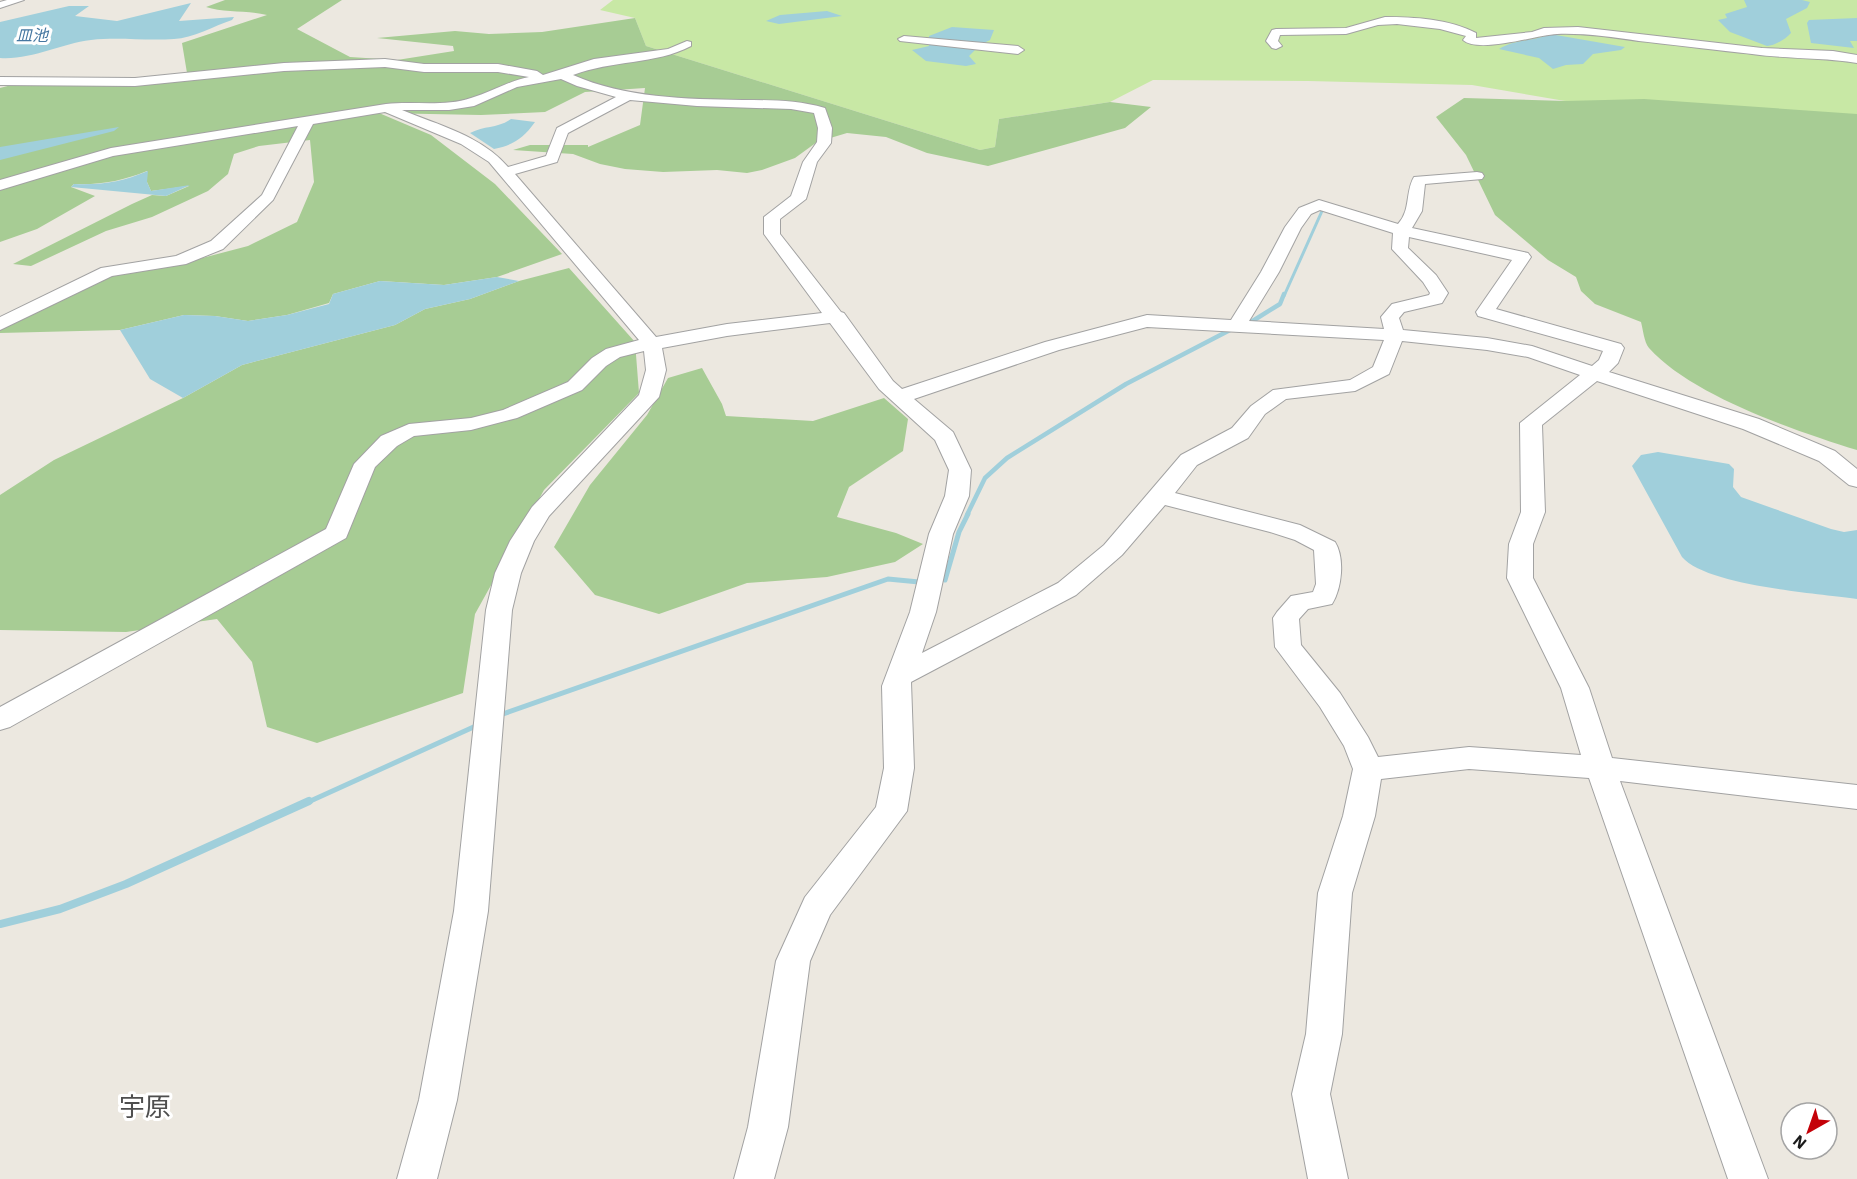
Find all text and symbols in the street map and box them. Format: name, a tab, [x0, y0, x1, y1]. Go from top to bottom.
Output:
water label: 皿池	[16, 25, 50, 45]
district label: 宇原	[119, 1089, 171, 1123]
north arrow	[1779, 1101, 1839, 1161]
text: N	[1788, 1131, 1810, 1154]

